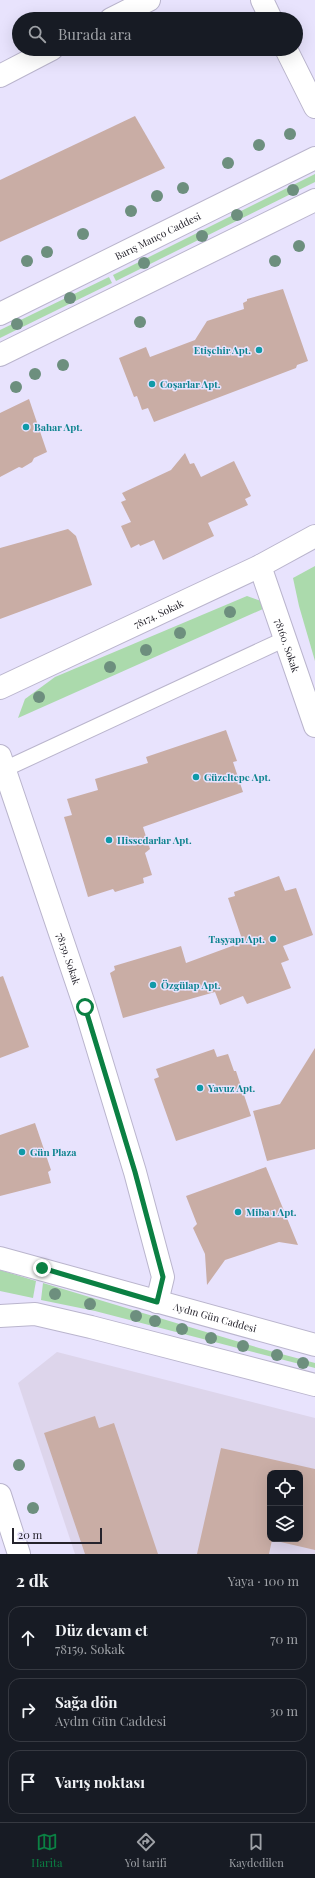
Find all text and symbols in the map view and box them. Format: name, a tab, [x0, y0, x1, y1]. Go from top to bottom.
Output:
search box	[12, 12, 303, 56]
icon: search	[26, 23, 48, 45]
text: Burada ara	[58, 24, 132, 44]
street label: Barış Manço Caddesi	[112, 209, 203, 263]
place label: Etişehir Apt.	[194, 343, 251, 357]
marker: Etişehir Apt.	[254, 345, 264, 355]
place label: Coşarlar Apt.	[160, 377, 221, 391]
marker: Coşarlar Apt.	[147, 379, 157, 389]
place label: Bahar Apt.	[34, 420, 83, 434]
marker: Bahar Apt.	[21, 422, 31, 432]
street label: 78174. Sokak	[131, 596, 186, 631]
street label: 78160. Sokak	[272, 617, 303, 675]
place label: Güzeltepe Apt.	[204, 770, 271, 784]
marker: Güzeltepe Apt.	[191, 772, 201, 782]
place label: Hissedarlar Apt.	[117, 833, 192, 847]
marker: Hissedarlar Apt.	[104, 835, 114, 845]
street label: 78159. Sokak	[53, 931, 84, 987]
place label: Taşyapı Apt.	[209, 932, 265, 946]
marker: Taşyapı Apt.	[268, 934, 278, 944]
place label: Özgülap Apt.	[161, 978, 221, 992]
marker: Özgülap Apt.	[148, 980, 158, 990]
route start	[76, 998, 94, 1016]
place label: Yavuz Apt.	[207, 1081, 256, 1095]
marker: Yavuz Apt.	[195, 1083, 205, 1093]
place label: Gün Plaza	[30, 1145, 77, 1159]
marker: Gün Plaza	[17, 1147, 27, 1157]
place label: Miba 1 Apt.	[246, 1205, 297, 1219]
marker: Miba 1 Apt.	[233, 1207, 243, 1217]
route end	[33, 1259, 51, 1277]
street label: Aydın Gün Caddesi	[171, 1299, 258, 1336]
map controls	[267, 1470, 303, 1542]
button: locate	[267, 1470, 303, 1506]
button: layers	[267, 1506, 303, 1542]
scale bar	[12, 1526, 102, 1545]
text: 20 m	[18, 1527, 42, 1542]
text: 2 dk	[16, 1569, 49, 1591]
text: Yaya · 100 m	[228, 1572, 299, 1589]
text: Düz devam et	[55, 1620, 148, 1640]
icon: ahead	[17, 1627, 39, 1649]
text: 70 m	[270, 1630, 298, 1647]
text: 78159. Sokak	[55, 1640, 125, 1657]
text: Sağa dön	[55, 1692, 118, 1712]
icon: right	[17, 1699, 39, 1721]
text: 30 m	[270, 1702, 298, 1719]
text: Aydın Gün Caddesi	[55, 1712, 166, 1729]
icon: arrive	[17, 1771, 39, 1793]
text: Varış noktası	[55, 1772, 145, 1792]
tab: Harita	[31, 1831, 62, 1870]
tab: Yol tarifi	[125, 1831, 167, 1870]
tab: Kaydedilen	[229, 1831, 284, 1870]

